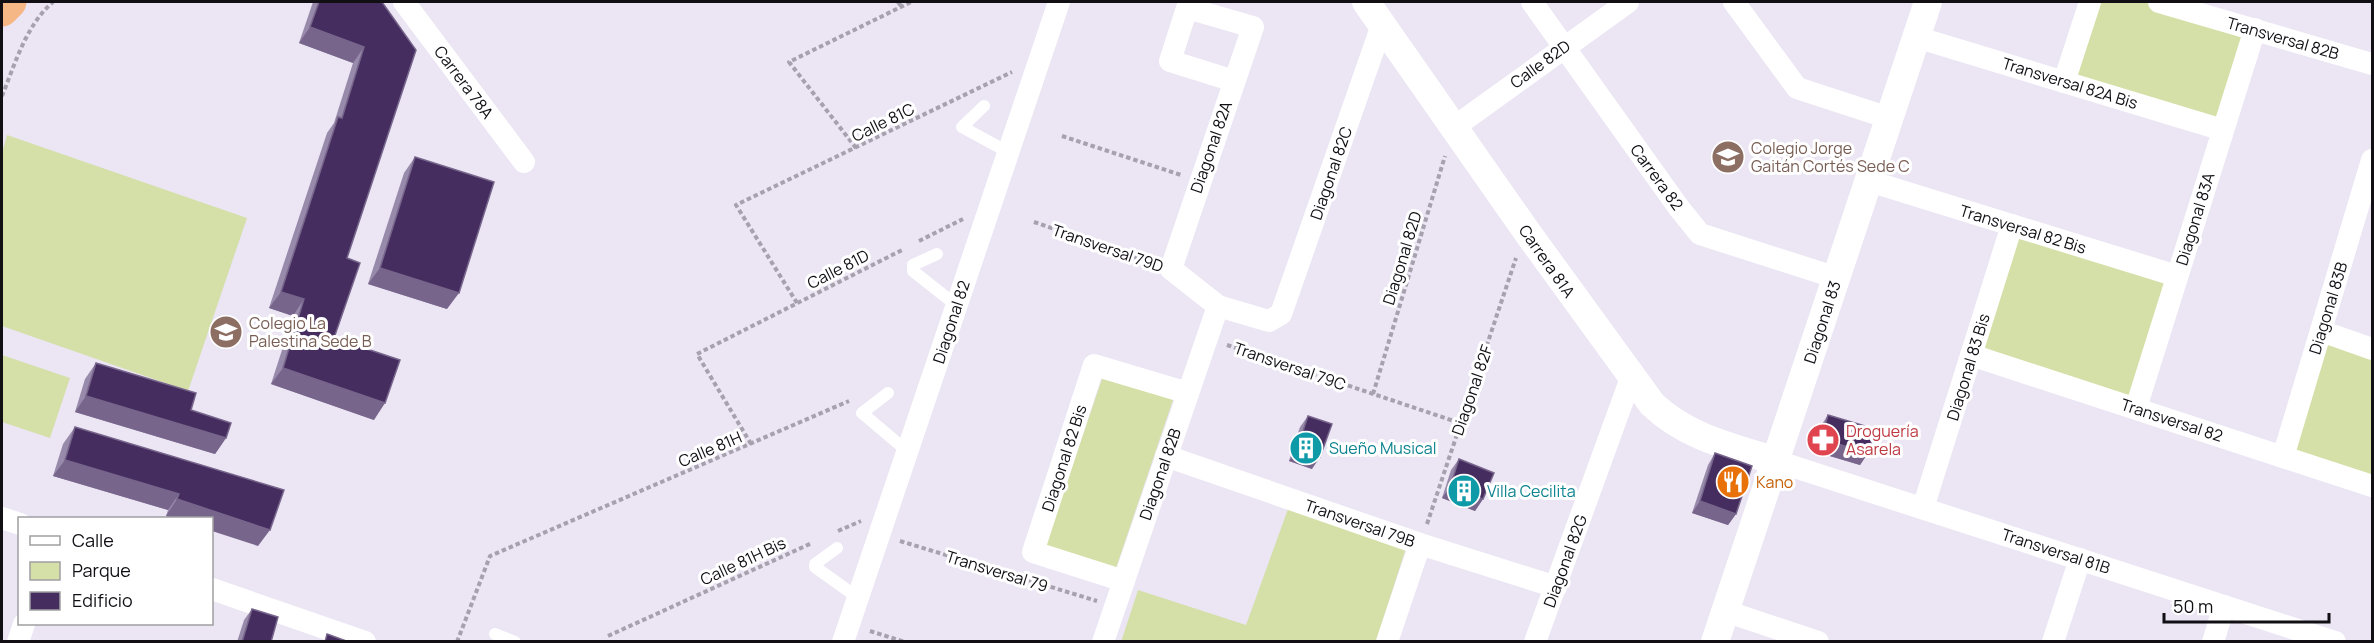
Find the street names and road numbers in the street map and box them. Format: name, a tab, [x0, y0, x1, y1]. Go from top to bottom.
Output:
street label: Transversal 82B	[2224, 11, 2342, 65]
street label: Calle 82D	[1505, 35, 1575, 93]
street label: Carrera 78A	[429, 41, 499, 123]
street label: Transversal 82A Bis	[1999, 52, 2141, 114]
street label: Calle 81C	[848, 97, 918, 147]
street label: Diagonal 82A	[1185, 98, 1237, 196]
street label: Diagonal 82C	[1305, 123, 1357, 223]
street label: Carrera 82	[1625, 139, 1689, 215]
street label: Diagonal 83A	[2170, 170, 2220, 268]
street label: Transversal 82 Bis	[1957, 199, 2089, 259]
street label: Diagonal 82D	[1377, 208, 1427, 307]
street label: Transversal 79D	[1049, 219, 1167, 277]
street label: Carrera 81A	[1514, 220, 1580, 302]
street label: Calle 81D	[803, 244, 873, 294]
street label: Diagonal 83B	[2304, 259, 2353, 357]
street label: Diagonal 82	[927, 278, 975, 366]
street label: Diagonal 83	[1798, 278, 1846, 366]
street label: Diagonal 83 Bis	[1941, 311, 1995, 423]
street label: Transversal 79C	[1231, 337, 1349, 395]
street label: Diagonal 82F	[1446, 342, 1498, 438]
street label: Transversal 82	[2118, 393, 2226, 447]
street label: Diagonal 82 Bis	[1036, 402, 1092, 514]
street label: Diagonal 82B	[1134, 425, 1186, 523]
street label: Calle 81H	[675, 426, 745, 472]
street label: Transversal 79B	[1302, 494, 1418, 552]
street label: Diagonal 82G	[1538, 512, 1592, 610]
street label: Transversal 81B	[1999, 523, 2113, 579]
street label: Calle 81H Bis	[697, 532, 789, 590]
street label: Transversal 79	[943, 545, 1051, 597]

